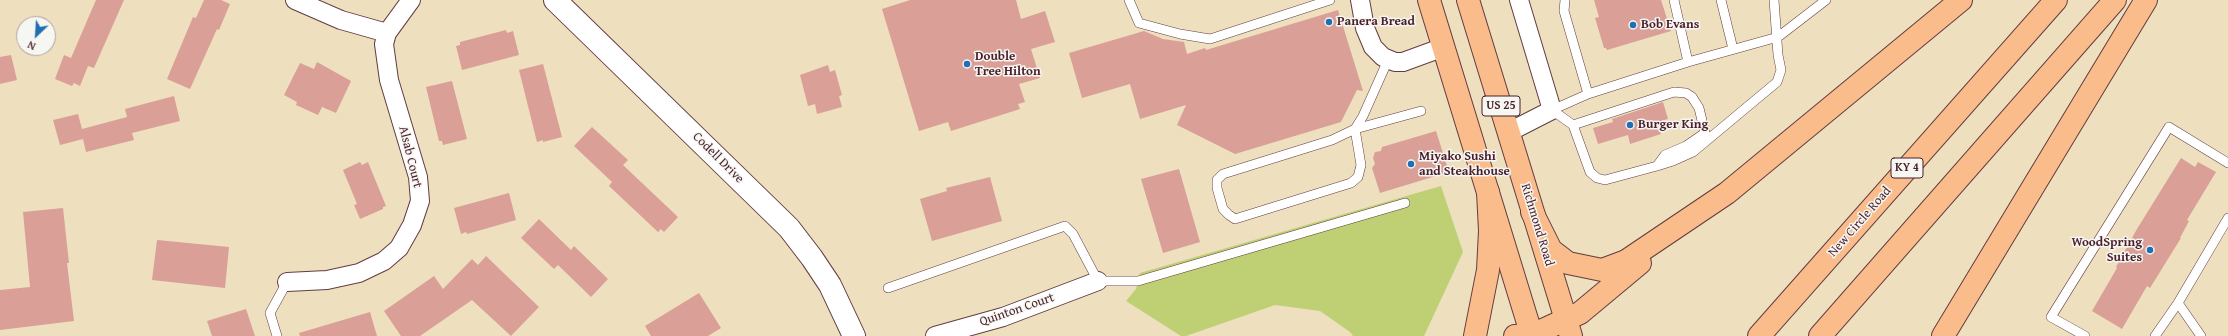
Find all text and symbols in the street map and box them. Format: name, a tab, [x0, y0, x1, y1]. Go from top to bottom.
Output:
place label: Panera Bread	[1337, 14, 1415, 30]
north arrow	[16, 16, 56, 56]
marker: Panera Bread	[1324, 17, 1334, 27]
place label: Bob Evans	[1641, 17, 1699, 33]
marker: Bob Evans	[1628, 20, 1638, 30]
text: N	[25, 37, 38, 55]
place label: Double Tree Hilton	[975, 49, 1041, 80]
marker: Double Tree Hilton	[962, 59, 972, 69]
road number: US 25	[1482, 96, 1520, 116]
place label: Burger King	[1638, 117, 1708, 133]
marker: Burger King	[1625, 120, 1635, 130]
street label: Alsab Court	[395, 124, 425, 190]
street label: Codell Drive	[689, 129, 747, 187]
place label: Miyako Sushi and Steakhouse	[1419, 149, 1510, 180]
road number: KY 4	[1891, 158, 1923, 178]
marker: Miyako Sushi and Steakhouse	[1406, 159, 1416, 169]
street label: Richmond Road	[1517, 182, 1557, 268]
street label: New Circle Road	[1825, 184, 1895, 260]
place label: WoodSpring Suites	[2071, 235, 2142, 266]
marker: WoodSpring Suites	[2145, 245, 2155, 255]
street label: Quinton Court	[978, 290, 1056, 330]

